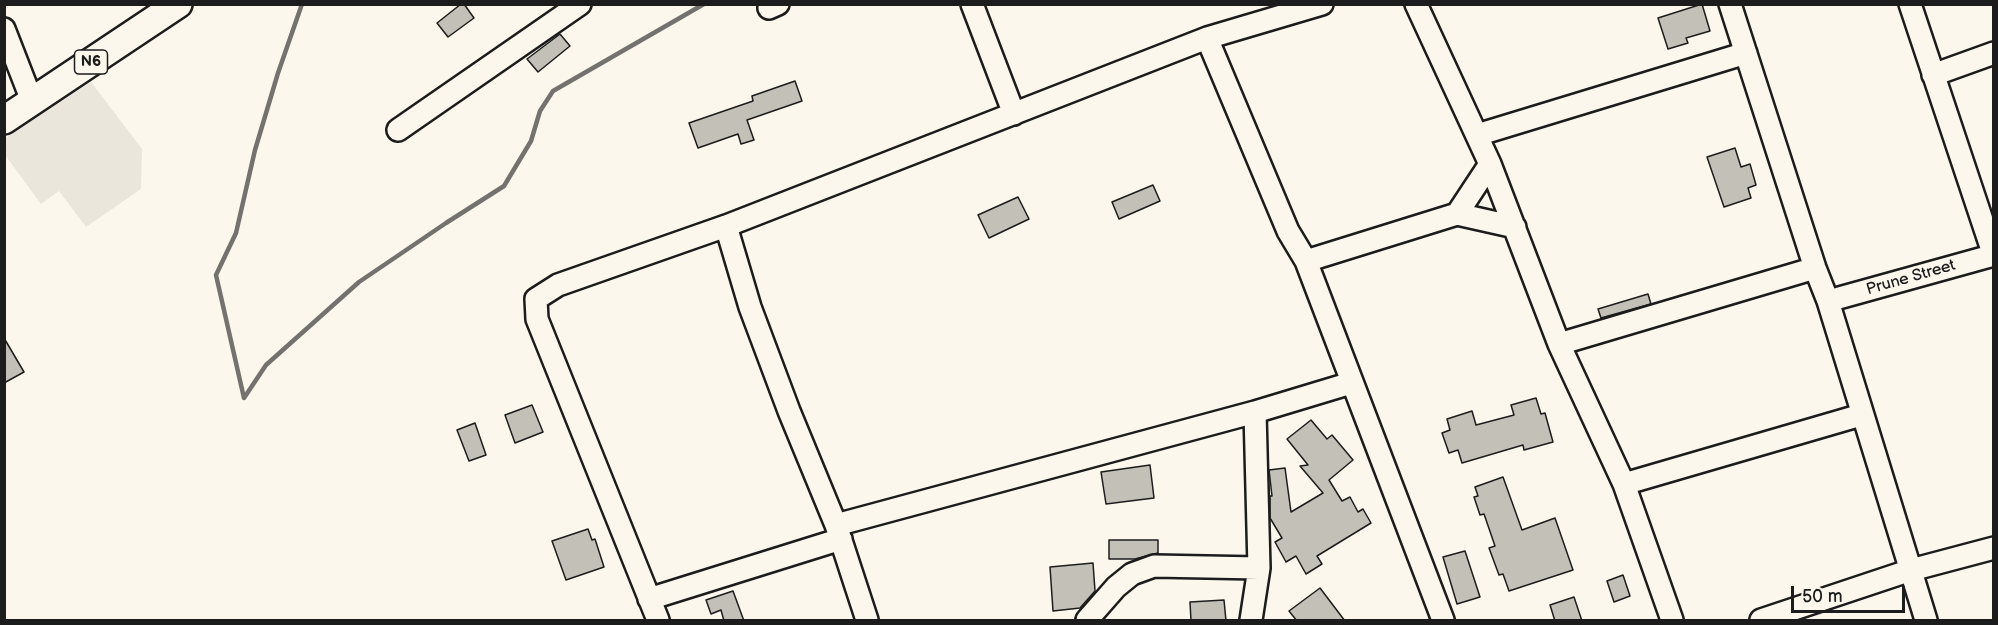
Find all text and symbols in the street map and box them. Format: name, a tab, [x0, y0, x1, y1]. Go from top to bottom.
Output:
road number: N6	[74, 50, 107, 74]
street label: Prune Street	[1864, 256, 1958, 300]
scale bar	[1794, 574, 1908, 612]
text: 50 m	[1802, 586, 1843, 607]

